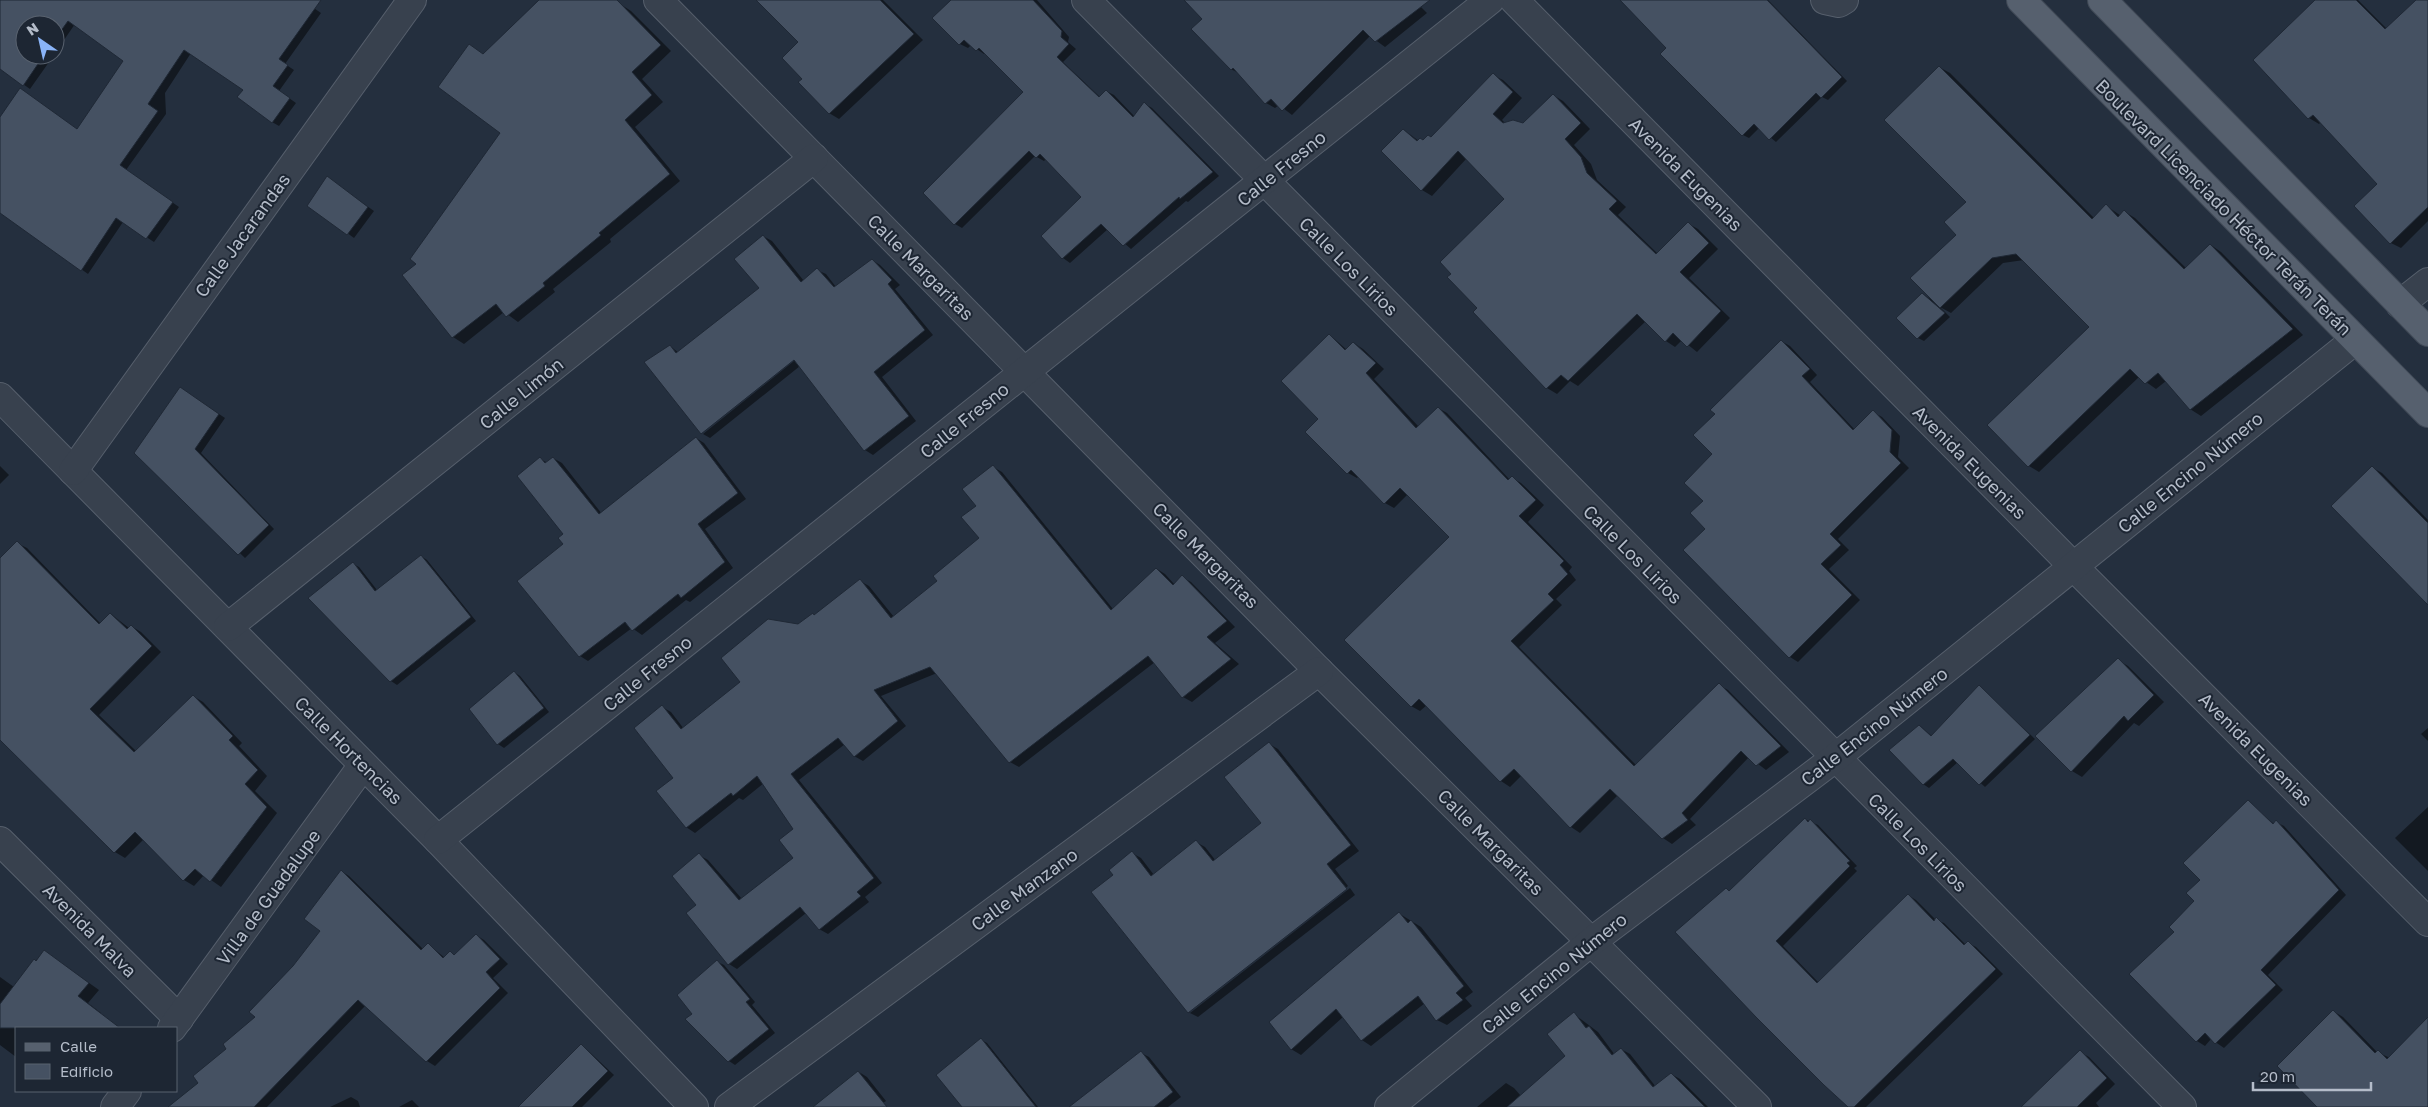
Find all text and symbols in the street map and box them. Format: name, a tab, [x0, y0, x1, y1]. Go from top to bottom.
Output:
north arrow	[15, 15, 65, 65]
text: N	[23, 19, 42, 39]
street label: Boulevard Licenciado Héctor Terán Terán	[2091, 74, 2357, 340]
street label: Avenida Eugenias	[1625, 113, 1747, 235]
street label: Calle Fresno	[1232, 125, 1330, 211]
street label: Calle Jacarandas	[190, 169, 294, 301]
street label: Calle Margaritas	[863, 209, 979, 325]
street label: Calle Los Lirios	[1295, 212, 1403, 320]
street label: Calle Limón	[475, 352, 567, 434]
street label: Calle Fresno	[915, 377, 1013, 463]
street label: Avenida Eugenias	[1909, 401, 2031, 523]
street label: Calle Encino Número	[2113, 407, 2267, 537]
street label: Calle Margaritas	[1148, 497, 1264, 613]
street label: Calle Los Lirios	[1579, 500, 1687, 608]
street label: Calle Fresno	[598, 630, 696, 716]
street label: Calle Encino Número	[1796, 662, 1952, 790]
street label: Avenida Eugenias	[2195, 688, 2317, 810]
street label: Calle Hortencias	[290, 691, 408, 809]
street label: Calle Margaritas	[1433, 784, 1549, 900]
street label: Calle Los Lirios	[1864, 788, 1972, 896]
street label: Villa de Guadalupe	[211, 825, 325, 969]
street label: Calle Manzano	[966, 843, 1082, 935]
street label: Avenida Malva	[39, 879, 141, 981]
street label: Calle Encino Número	[1477, 908, 1631, 1038]
legend	[15, 1027, 178, 1092]
text: Calle	[60, 1037, 97, 1055]
scale bar	[2253, 1060, 2370, 1092]
text: Edificio	[60, 1062, 113, 1080]
text: 20 m	[2260, 1067, 2295, 1085]

